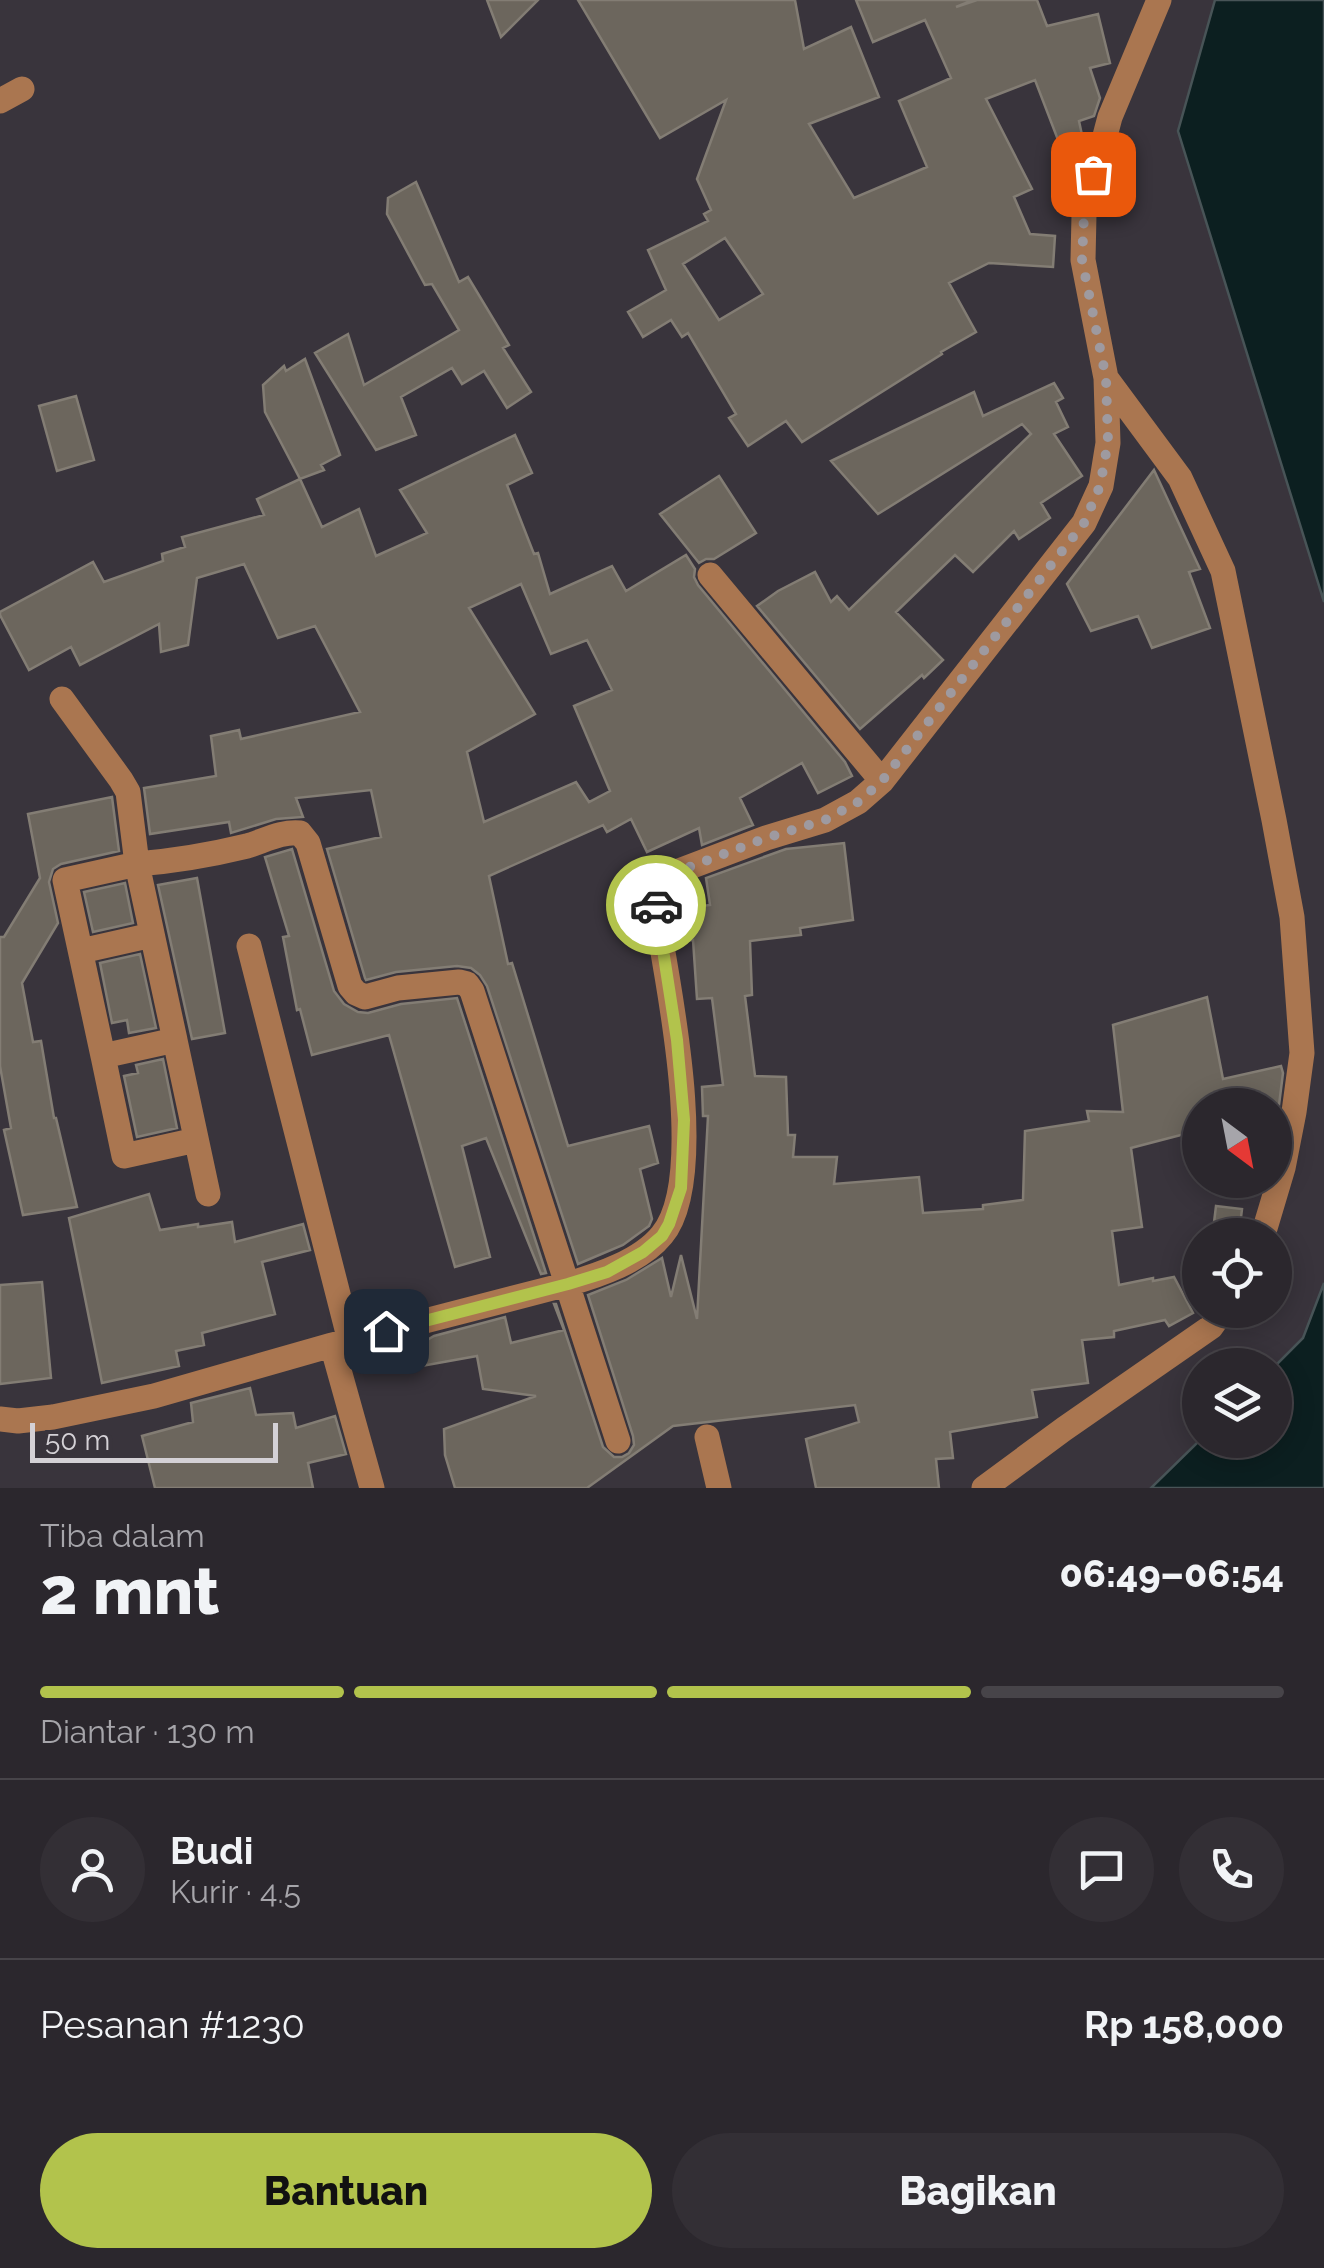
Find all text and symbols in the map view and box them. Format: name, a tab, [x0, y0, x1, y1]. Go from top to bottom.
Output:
pin	[1051, 132, 1136, 217]
icon: bag	[1066, 147, 1121, 202]
courier	[606, 855, 706, 955]
icon: car	[629, 878, 684, 933]
north arrow	[1182, 1088, 1292, 1198]
map controls	[1182, 1088, 1292, 1458]
button: locate	[1182, 1218, 1292, 1328]
pin	[344, 1289, 429, 1374]
icon: home	[359, 1304, 414, 1359]
button: layers	[1182, 1348, 1292, 1458]
scale bar	[30, 1418, 278, 1462]
text: 50 m	[45, 1424, 110, 1457]
text: Tiba dalam	[40, 1517, 205, 1554]
text: 06:49–06:54	[1059, 1551, 1284, 1596]
text: 2 mnt	[40, 1553, 219, 1629]
text: Diantar · 130 m	[40, 1713, 255, 1750]
button: person	[40, 1817, 145, 1922]
button: chat	[1049, 1817, 1154, 1922]
button: phone	[1179, 1817, 1284, 1922]
text: Budi	[170, 1828, 253, 1873]
text: Kurir · 4.5	[170, 1873, 301, 1910]
text: Pesanan #1230	[40, 2002, 305, 2047]
text: Rp 158,000	[1084, 2002, 1284, 2047]
button: Bantuan	[40, 2133, 652, 2248]
button: Bagikan	[672, 2133, 1284, 2248]

